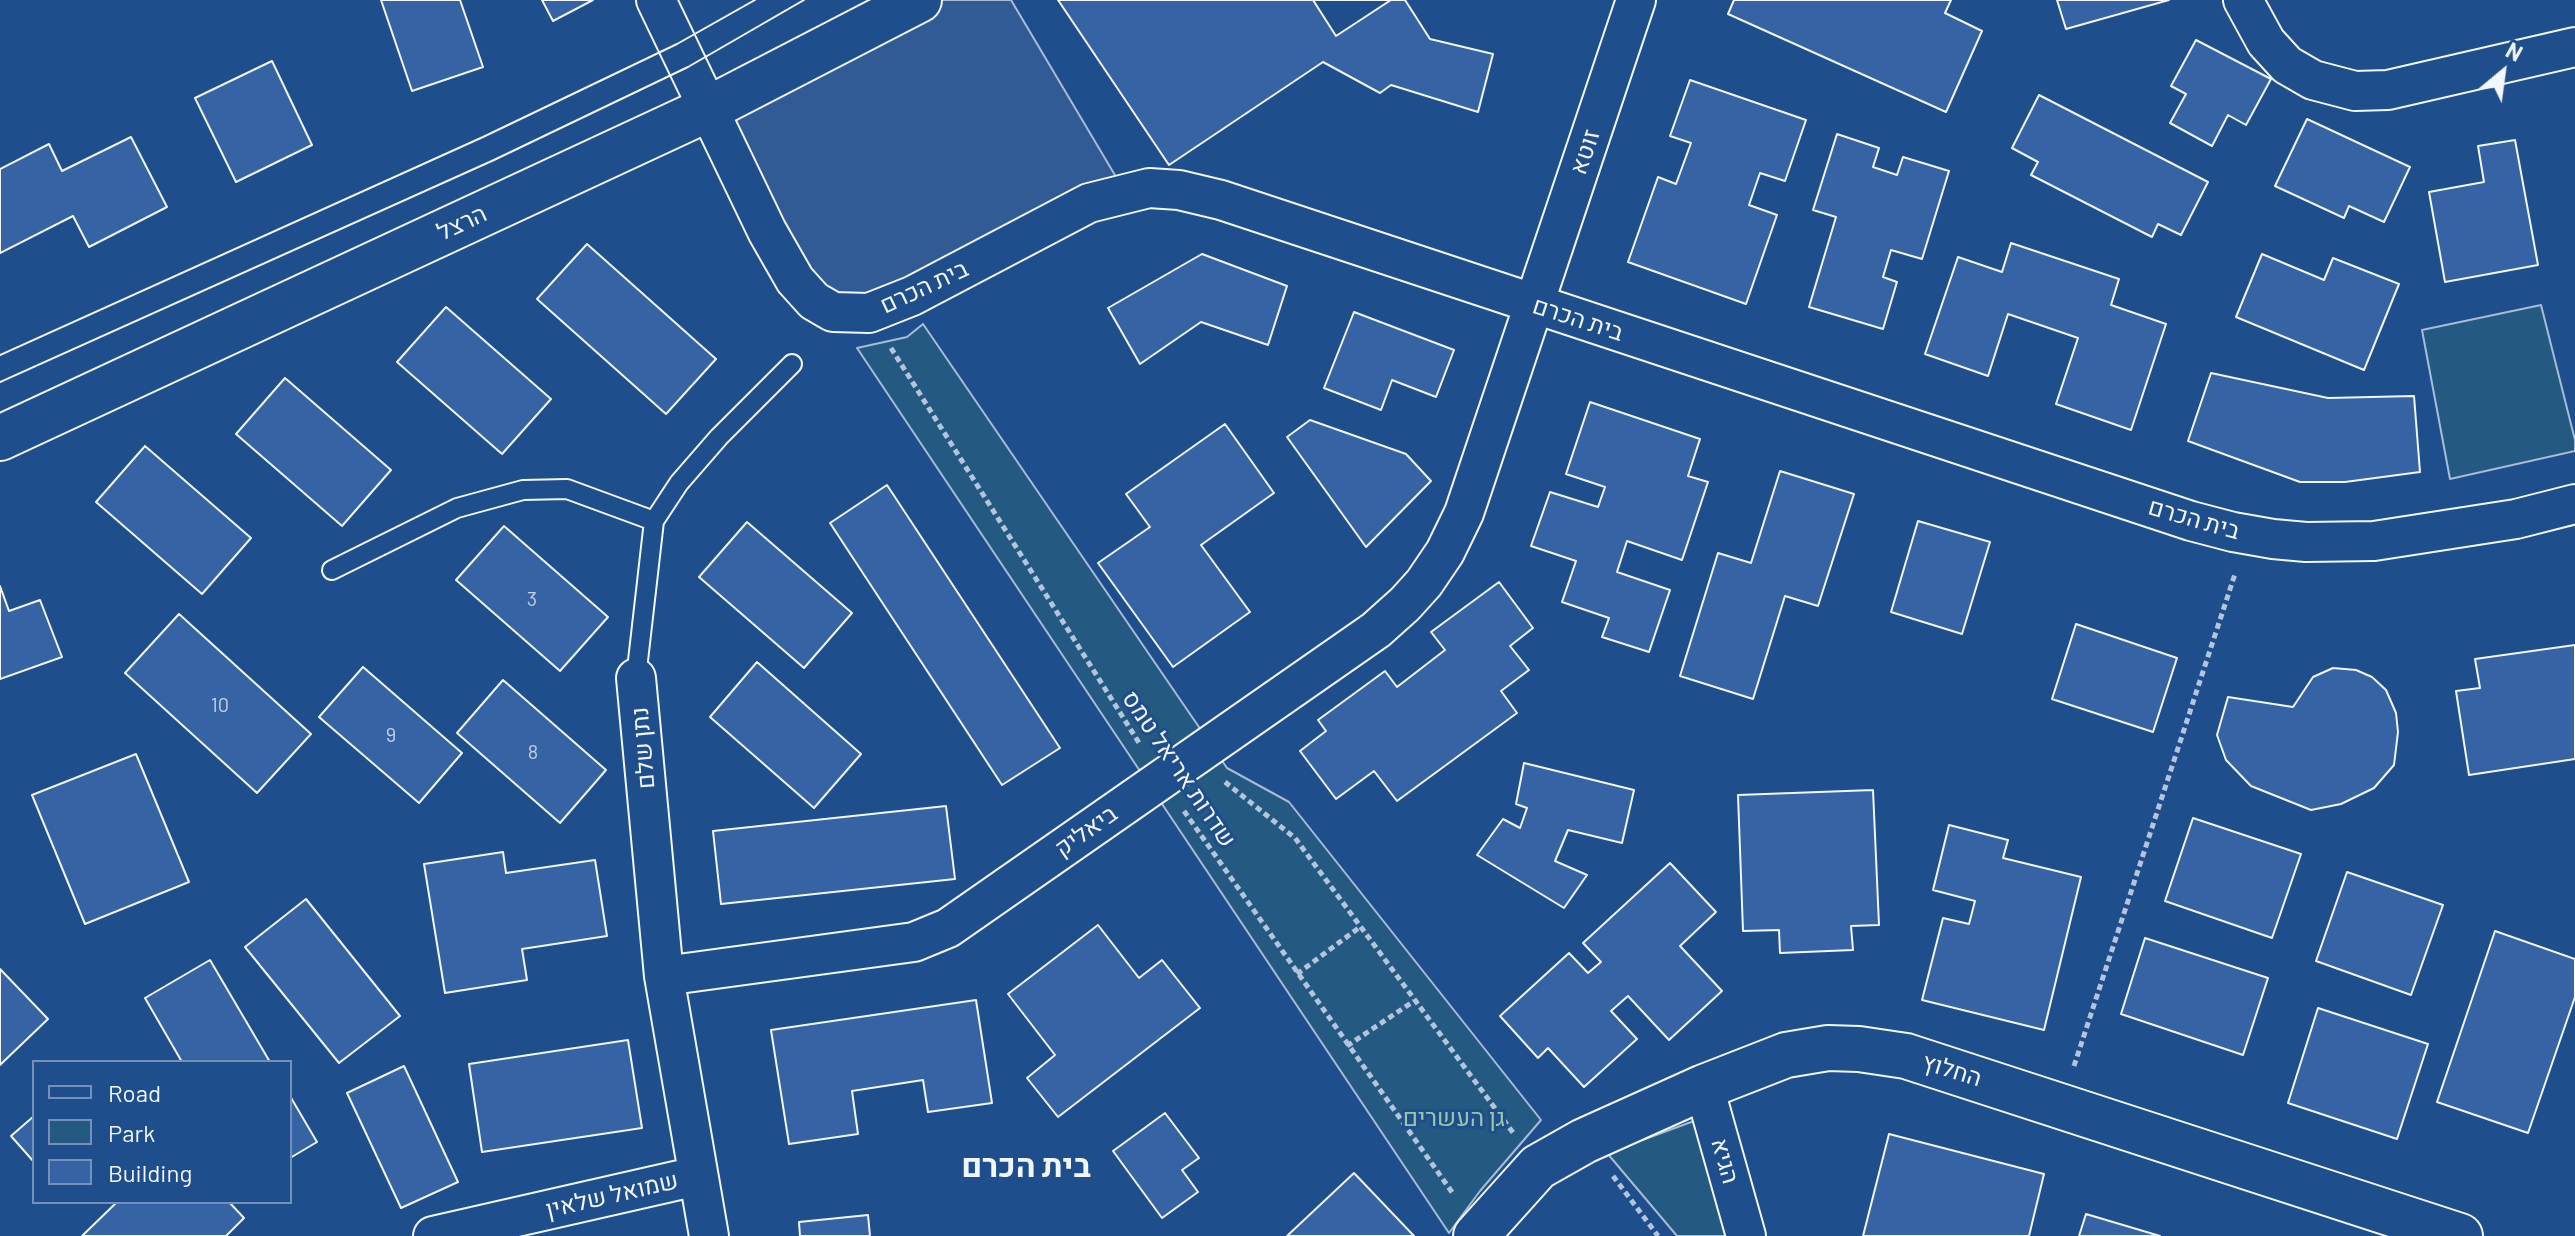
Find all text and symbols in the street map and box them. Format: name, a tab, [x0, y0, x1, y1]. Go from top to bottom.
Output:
north arrow	[2463, 32, 2543, 112]
text: N	[2502, 36, 2527, 66]
street label: זוטא	[1564, 126, 1606, 178]
street label: הרצל	[433, 199, 491, 247]
street label: בית הכרם	[875, 254, 973, 320]
street label: בית הכרם	[1529, 291, 1627, 347]
street label: בית הכרם	[2145, 492, 2243, 546]
house number: 3	[527, 587, 537, 611]
street label: שדרות אריאל טמס	[1116, 685, 1242, 853]
house number: 10	[211, 693, 229, 717]
street label: נתן שלם	[625, 706, 661, 790]
house number: 9	[386, 723, 396, 747]
house number: 8	[528, 740, 538, 764]
street label: ביאליק	[1049, 799, 1123, 863]
street label: החלוץ	[1919, 1047, 1985, 1093]
legend	[32, 1060, 292, 1204]
text: Road	[108, 1078, 161, 1107]
park label: גן העשרים	[1403, 1104, 1505, 1132]
text: Park	[108, 1118, 155, 1147]
street label: הגיא	[1705, 1135, 1745, 1187]
district label: בית הכרם	[961, 1147, 1091, 1185]
text: Building	[108, 1158, 192, 1187]
street label: שמואל שלאין	[543, 1166, 681, 1224]

